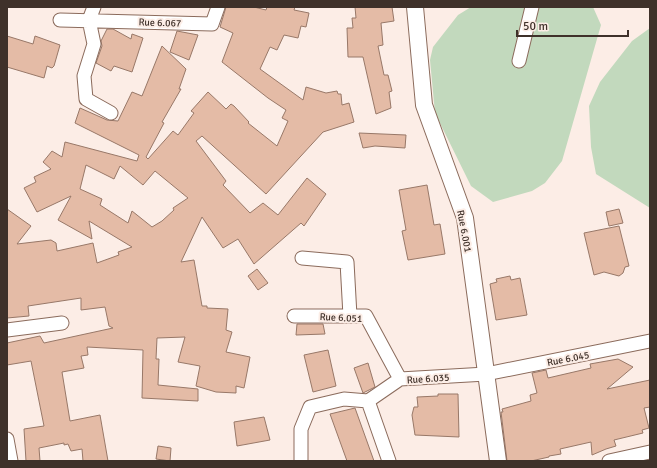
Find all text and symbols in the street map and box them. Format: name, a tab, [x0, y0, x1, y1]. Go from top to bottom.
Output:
scale bar	[517, 12, 628, 38]
street label: Rue 6.067	[138, 16, 181, 30]
text: 50 m	[523, 19, 548, 34]
street label: Rue 6.001	[454, 209, 474, 253]
street label: Rue 6.051	[319, 311, 363, 325]
street label: Rue 6.045	[546, 349, 590, 369]
street label: Rue 6.035	[406, 372, 450, 386]

